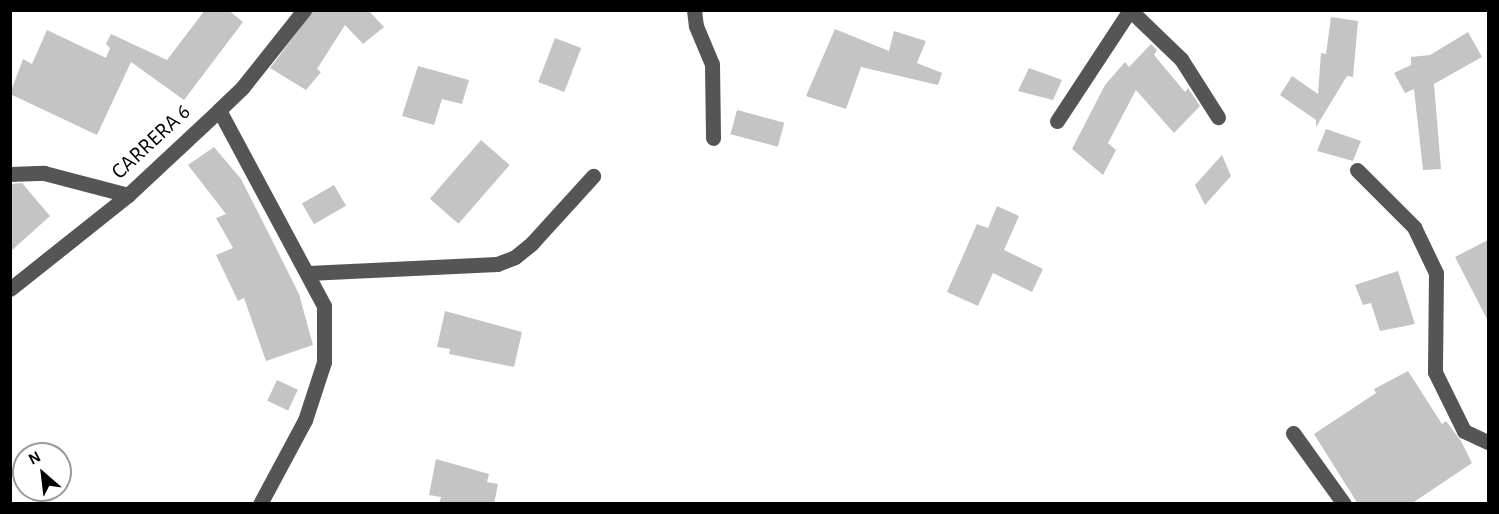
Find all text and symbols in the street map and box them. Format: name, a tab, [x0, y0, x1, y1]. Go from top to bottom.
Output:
street label: CARRERA 6	[106, 99, 196, 185]
north arrow	[12, 442, 72, 502]
text: N	[26, 448, 43, 468]

